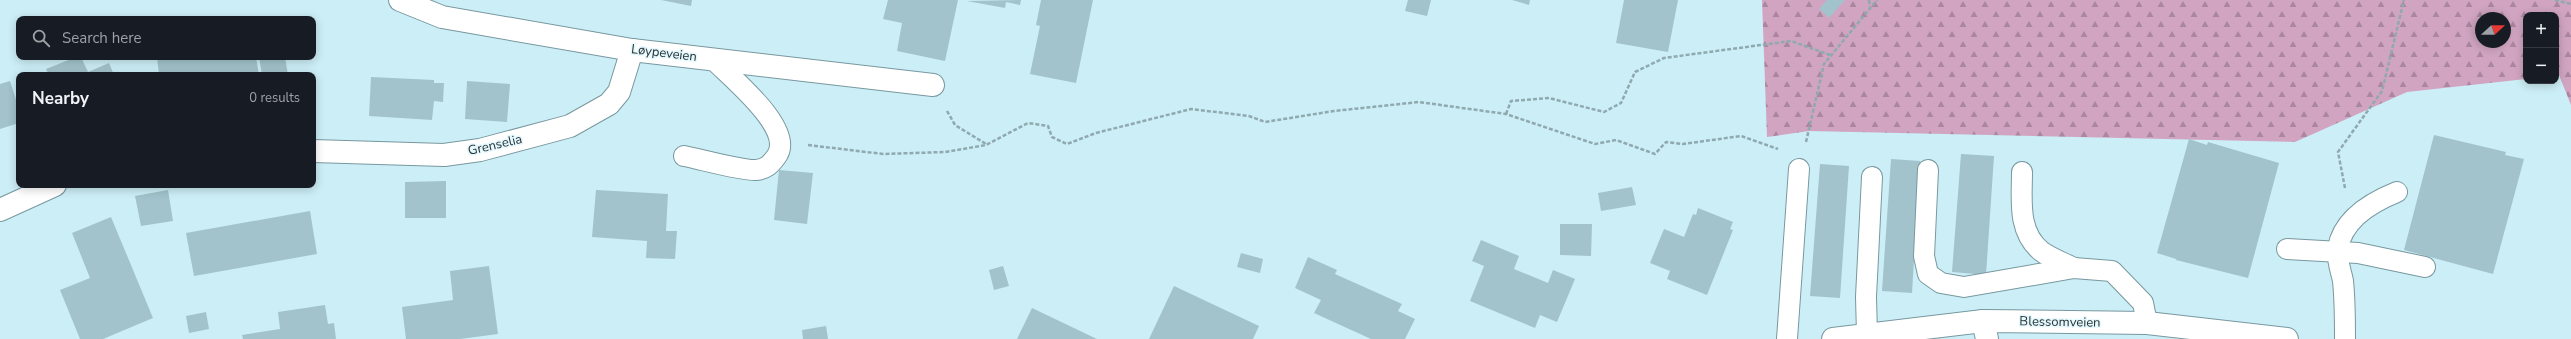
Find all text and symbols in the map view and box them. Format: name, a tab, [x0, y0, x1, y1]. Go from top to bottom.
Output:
north arrow	[2475, 12, 2511, 48]
map controls	[2523, 12, 2559, 84]
button: +	[2523, 12, 2559, 48]
search box	[16, 16, 316, 60]
icon: search	[30, 27, 52, 49]
text: Search here	[62, 28, 142, 48]
street label: Løypeveien	[630, 40, 698, 66]
button: −	[2523, 48, 2559, 84]
text: Nearby	[32, 87, 89, 110]
text: 0 results	[249, 89, 300, 107]
street label: Grenselia	[466, 130, 524, 160]
street label: Blessomveien	[2019, 312, 2101, 332]

